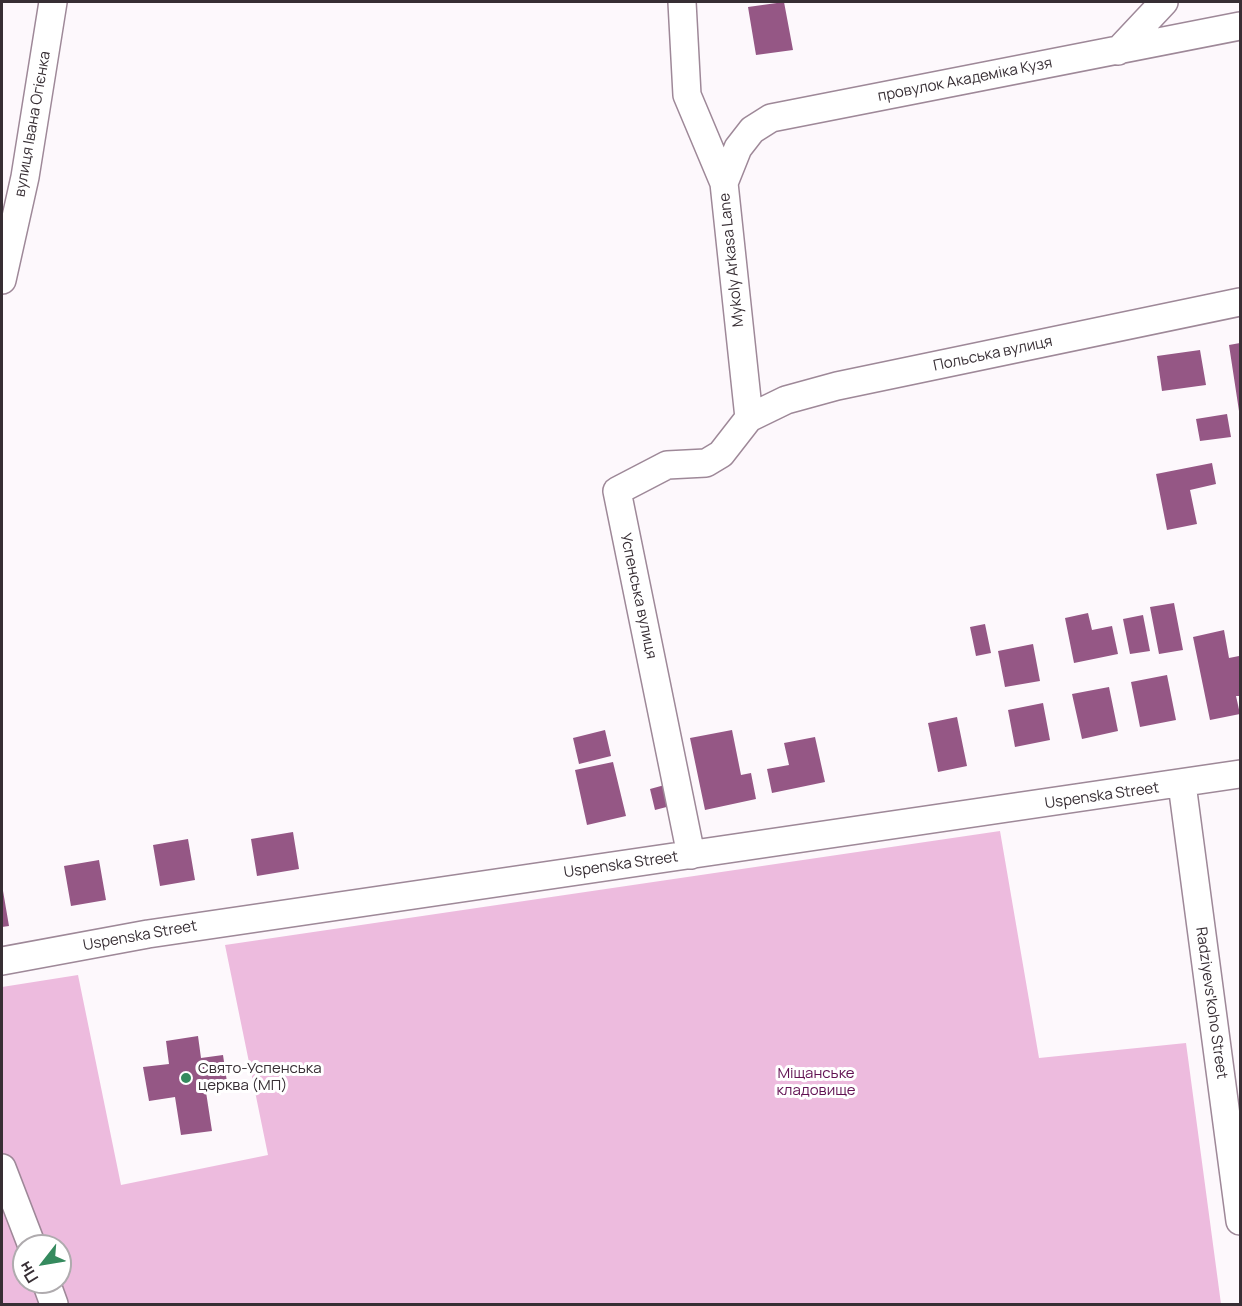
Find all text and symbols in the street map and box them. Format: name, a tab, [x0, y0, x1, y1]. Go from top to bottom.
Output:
street label: вулиця Івана Огієнка	[11, 50, 55, 198]
street label: провулок Академіка Кузя	[876, 54, 1054, 106]
street label: Mykoly Arkasa Lane	[716, 192, 748, 328]
street label: Польська вулиця	[932, 333, 1054, 375]
street label: Успенська вулиця	[616, 531, 660, 661]
street label: Uspenska Street	[1044, 779, 1160, 813]
street label: Uspenska Street	[563, 848, 679, 882]
street label: Uspenska Street	[82, 917, 198, 955]
street label: Radziyevsʹkoho Street	[1191, 926, 1231, 1080]
place label: Свято-Успенська церква (МП)	[198, 1060, 322, 1095]
park label: Міщанське кладовище	[777, 1065, 855, 1100]
marker: Свято-Успенська церква (МП)	[179, 1071, 193, 1085]
north arrow	[12, 1234, 72, 1294]
text: Пн	[13, 1257, 43, 1287]

